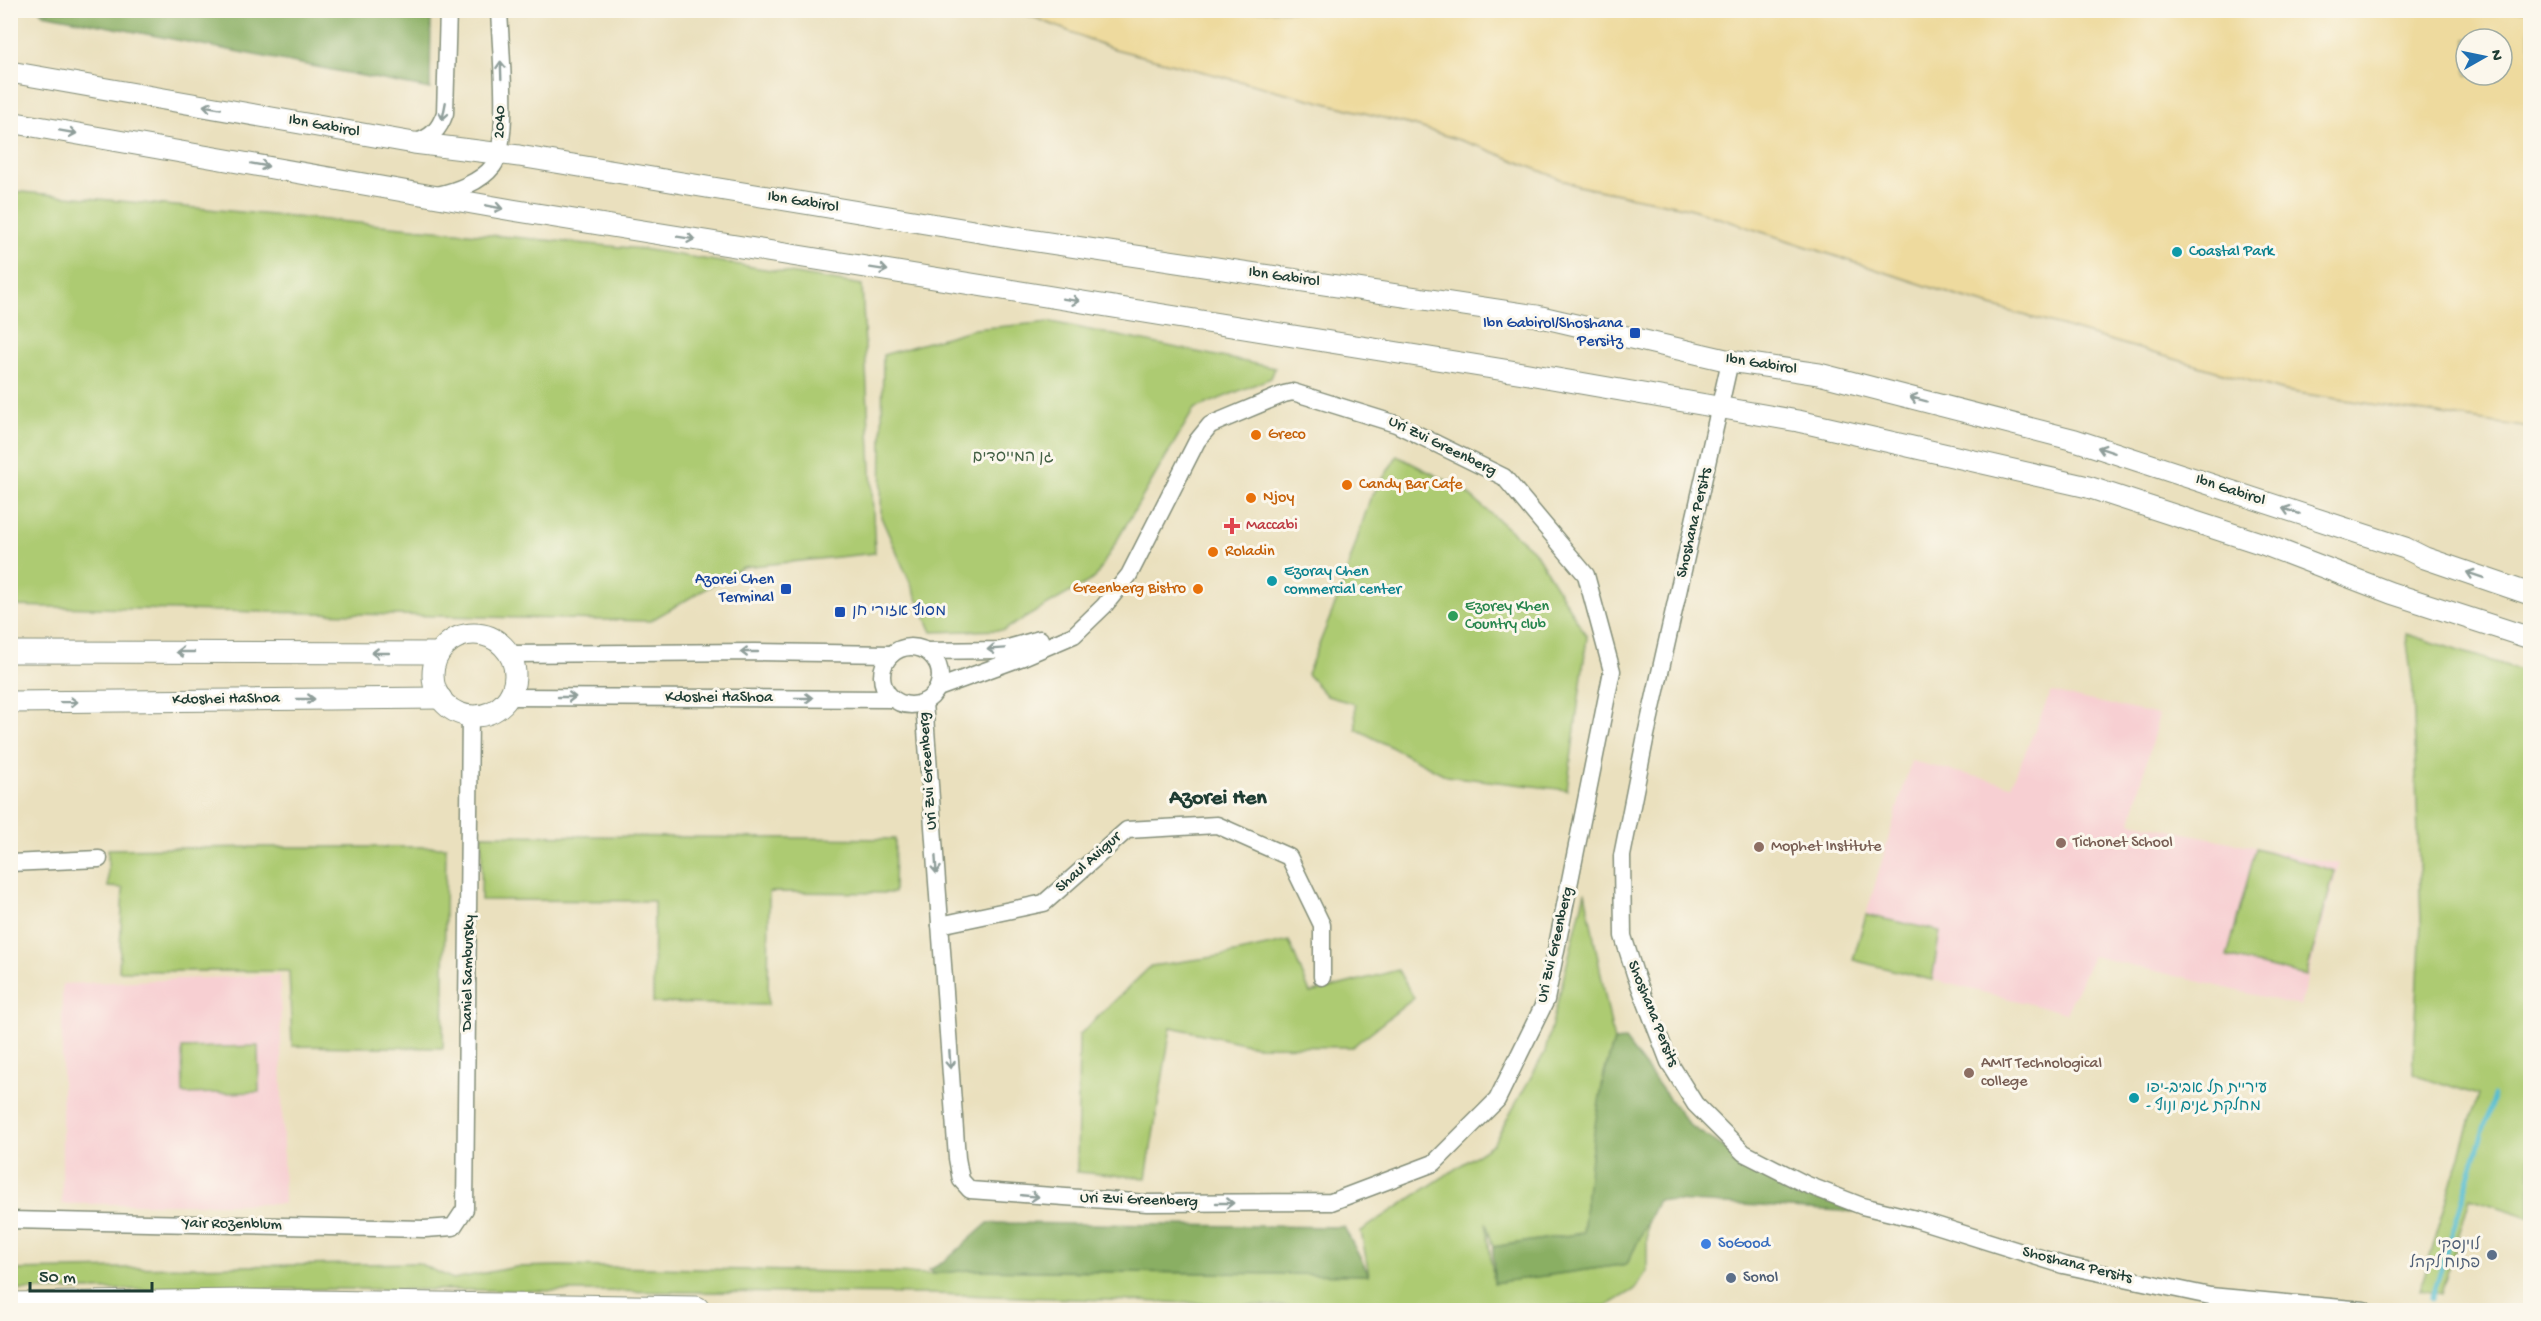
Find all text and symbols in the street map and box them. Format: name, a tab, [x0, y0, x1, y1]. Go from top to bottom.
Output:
north arrow	[2454, 27, 2514, 87]
text: N	[2485, 49, 2506, 62]
one-way arrow	[495, 60, 507, 80]
one-way arrow	[439, 100, 450, 120]
one-way arrow	[203, 102, 222, 113]
street label: 2040	[491, 105, 511, 139]
street label: Ibn Gabirol	[287, 111, 361, 143]
one-way arrow	[58, 126, 77, 137]
one-way arrow	[250, 160, 270, 171]
street label: Ibn Gabirol	[766, 188, 840, 218]
one-way arrow	[483, 202, 503, 213]
one-way arrow	[676, 233, 695, 244]
place label: Coastal Park	[2189, 243, 2276, 262]
marker: Coastal Park	[2170, 245, 2184, 259]
one-way arrow	[868, 264, 888, 275]
street label: Ibn Gabirol	[1247, 264, 1321, 292]
one-way arrow	[1061, 295, 1080, 306]
place label: Ibn Gabirol/Shoshana Persitz	[1483, 315, 1624, 352]
marker: Ibn Gabirol/Shoshana Persitz	[1628, 326, 1642, 340]
street label: Ibn Gabirol	[1724, 350, 1798, 380]
one-way arrow	[1908, 393, 1927, 405]
street label: Uri Zvi Greenberg	[1385, 413, 1499, 481]
place label: Greco	[1268, 426, 1306, 445]
marker: Greco	[1249, 428, 1263, 442]
one-way arrow	[2097, 444, 2116, 455]
park label: גן המייסדים	[972, 449, 1054, 468]
street label: Shoshana Persits	[1673, 465, 1717, 580]
street label: Ibn Gabirol	[2193, 471, 2267, 511]
place label: Candy Bar Cafe	[1359, 476, 1463, 495]
marker: Candy Bar Cafe	[1340, 478, 1354, 492]
place label: Njoy	[1263, 489, 1294, 508]
marker: Njoy	[1244, 491, 1258, 505]
one-way arrow	[2282, 505, 2301, 516]
marker: Maccabi	[1223, 517, 1241, 535]
place label: Maccabi	[1246, 517, 1298, 536]
place label: Roladin	[1225, 543, 1275, 562]
marker: Roladin	[1206, 545, 1220, 559]
place label: Ezoray Chen commercial center	[1284, 563, 1403, 600]
one-way arrow	[2466, 569, 2485, 580]
place label: Azorei Chen Terminal	[695, 571, 774, 608]
marker: Ezoray Chen commercial center	[1265, 574, 1279, 588]
place label: Greenberg Bistro	[1073, 580, 1186, 599]
marker: Azorei Chen Terminal	[779, 582, 793, 596]
marker: Greenberg Bistro	[1191, 582, 1205, 596]
place label: Ezorey Khen Country club	[1465, 598, 1550, 635]
place label: מסוף אזורי חן	[852, 602, 946, 622]
marker: מסוף אזורי חן	[833, 605, 847, 619]
marker: Ezorey Khen Country club	[1446, 609, 1460, 623]
one-way arrow	[987, 644, 1007, 655]
one-way arrow	[176, 646, 196, 658]
one-way arrow	[740, 646, 760, 658]
one-way arrow	[371, 647, 391, 659]
street label: Kdoshei HaShoa	[665, 689, 774, 708]
street label: Kdoshei HaShoa	[172, 690, 281, 710]
one-way arrow	[556, 691, 576, 703]
one-way arrow	[793, 692, 813, 704]
one-way arrow	[295, 694, 315, 705]
one-way arrow	[58, 696, 78, 707]
street label: Uri Zvi Greenberg	[915, 711, 943, 831]
district label: Azorei Hen	[1168, 786, 1267, 812]
street label: Shaul Avigur	[1052, 828, 1127, 897]
place label: Tichonet School	[2072, 834, 2173, 853]
marker: Tichonet School	[2054, 836, 2068, 850]
place label: Mophet Institute	[1771, 838, 1882, 857]
marker: Mophet Institute	[1752, 840, 1766, 854]
one-way arrow	[930, 855, 941, 875]
street label: Uri Zvi Greenberg	[1533, 885, 1579, 1005]
street label: Daniel Sambursky	[458, 915, 480, 1032]
street label: Shoshana Persits	[1622, 958, 1682, 1071]
one-way arrow	[944, 1049, 955, 1069]
place label: AMIT Technological college	[1981, 1055, 2102, 1092]
marker: AMIT Technological college	[1962, 1066, 1976, 1080]
place label: עיריית תל אביב-יפו - מחלקת גנים ונוף	[2146, 1078, 2267, 1117]
marker: עיריית תל אביב-יפו - מחלקת גנים ונוף	[2127, 1091, 2141, 1105]
street label: Uri Zvi Greenberg	[1080, 1189, 1198, 1213]
one-way arrow	[1019, 1191, 1039, 1202]
one-way arrow	[1214, 1197, 1234, 1209]
street label: Yair Rozenblum	[180, 1215, 283, 1235]
place label: SoGood	[1718, 1235, 1771, 1254]
place label: לוינסקי פתוח לקהל	[2409, 1235, 2480, 1274]
marker: SoGood	[1699, 1237, 1713, 1251]
street label: Shoshana Persits	[2020, 1243, 2135, 1289]
marker: לוינסקי פתוח לקהל	[2485, 1248, 2499, 1262]
scale bar	[30, 1255, 152, 1293]
text: 50 m	[39, 1268, 76, 1289]
place label: Sonol	[1743, 1269, 1778, 1288]
marker: Sonol	[1724, 1271, 1738, 1285]

